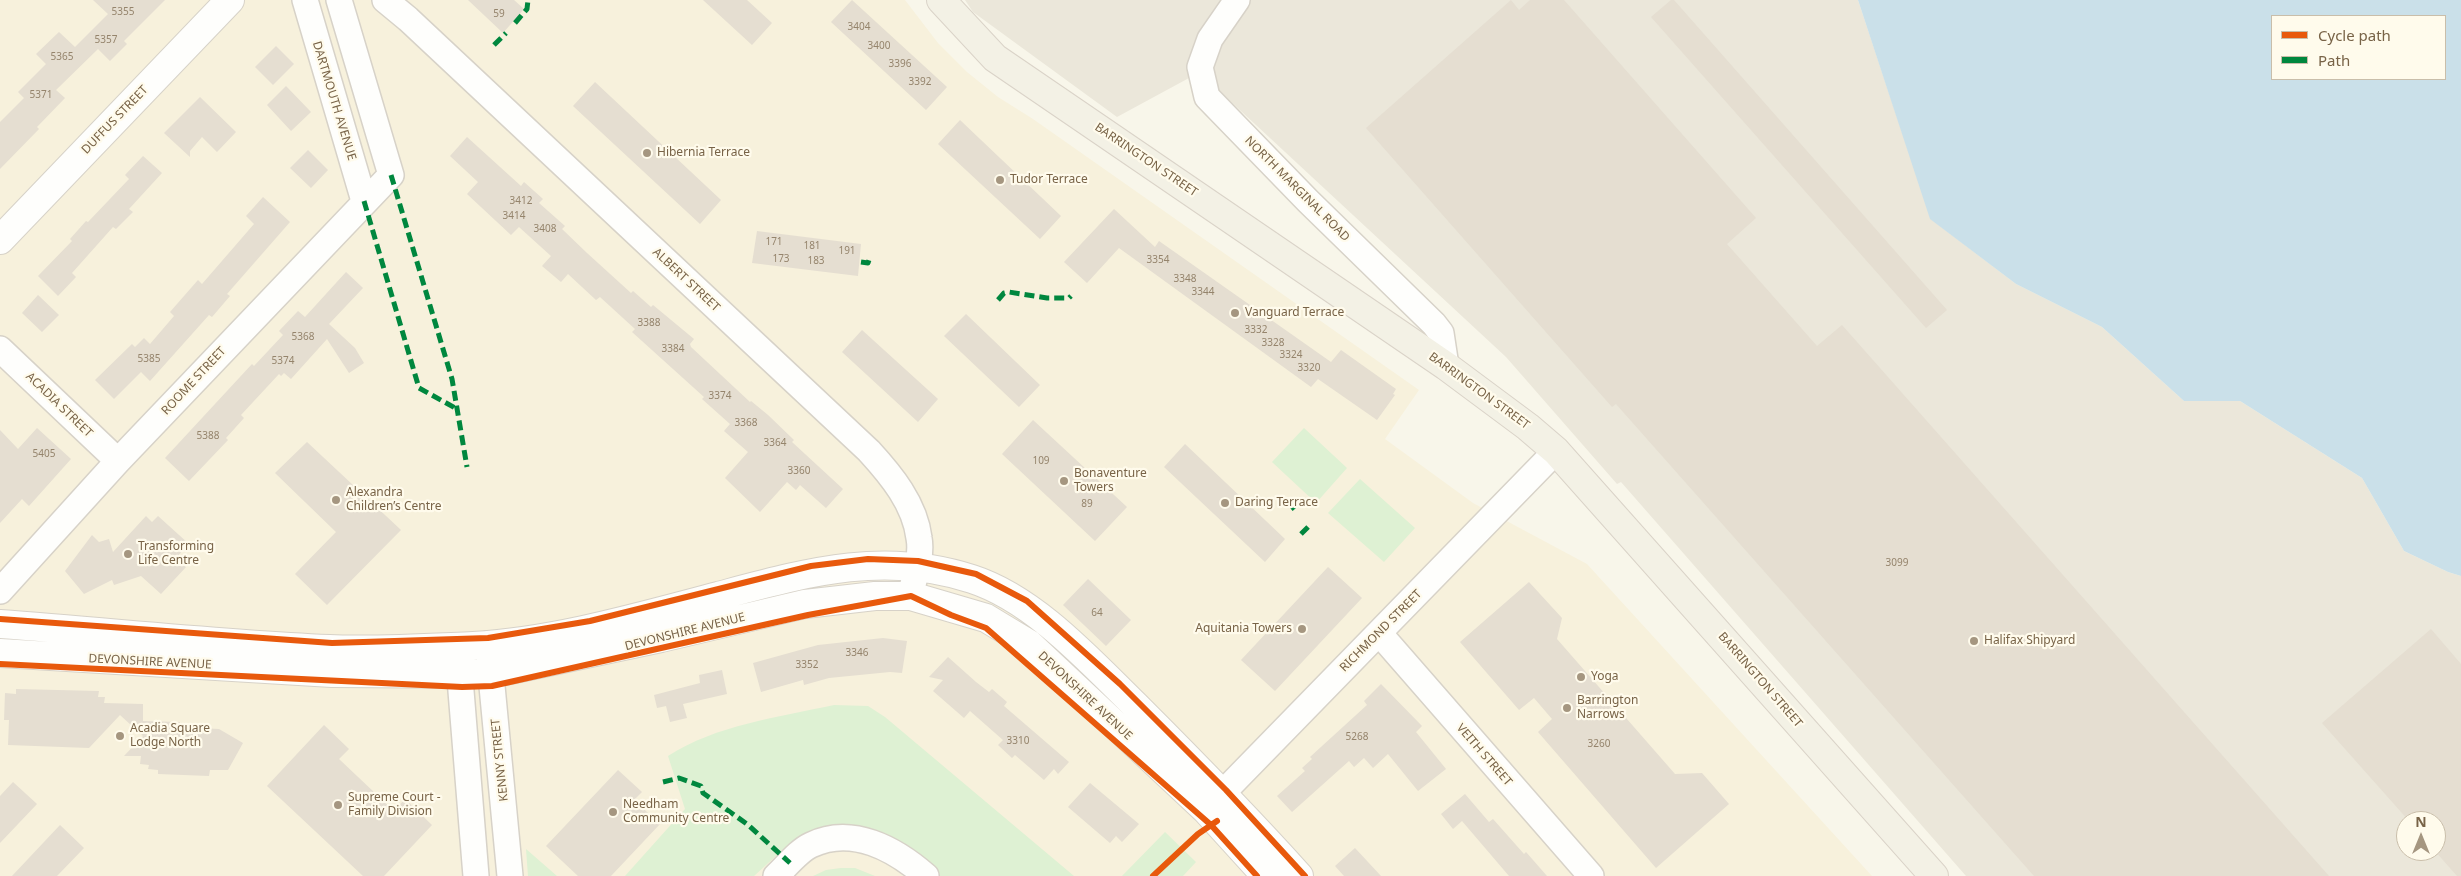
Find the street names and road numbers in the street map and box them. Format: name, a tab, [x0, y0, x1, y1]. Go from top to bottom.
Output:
street label: DARTMOUTH AVENUE	[309, 40, 359, 162]
street label: DUFFUS STREET	[79, 83, 151, 157]
street label: BARRINGTON STREET	[1092, 120, 1200, 200]
street label: NORTH MARGINAL ROAD	[1241, 133, 1353, 245]
street label: ALBERT STREET	[649, 245, 723, 315]
street label: ROOME STREET	[159, 344, 229, 418]
street label: BARRINGTON STREET	[1426, 350, 1532, 432]
street label: ACADIA STREET	[23, 370, 95, 440]
street label: RICHMOND STREET	[1337, 587, 1425, 675]
street label: DEVONSHIRE AVENUE	[623, 610, 747, 654]
street label: BARRINGTON STREET	[1715, 630, 1805, 730]
street label: DEVONSHIRE AVENUE	[1035, 649, 1135, 743]
street label: DEVONSHIRE AVENUE	[88, 652, 212, 672]
street label: KENNY STREET	[489, 718, 511, 802]
street label: VEITH STREET	[1453, 721, 1515, 789]

